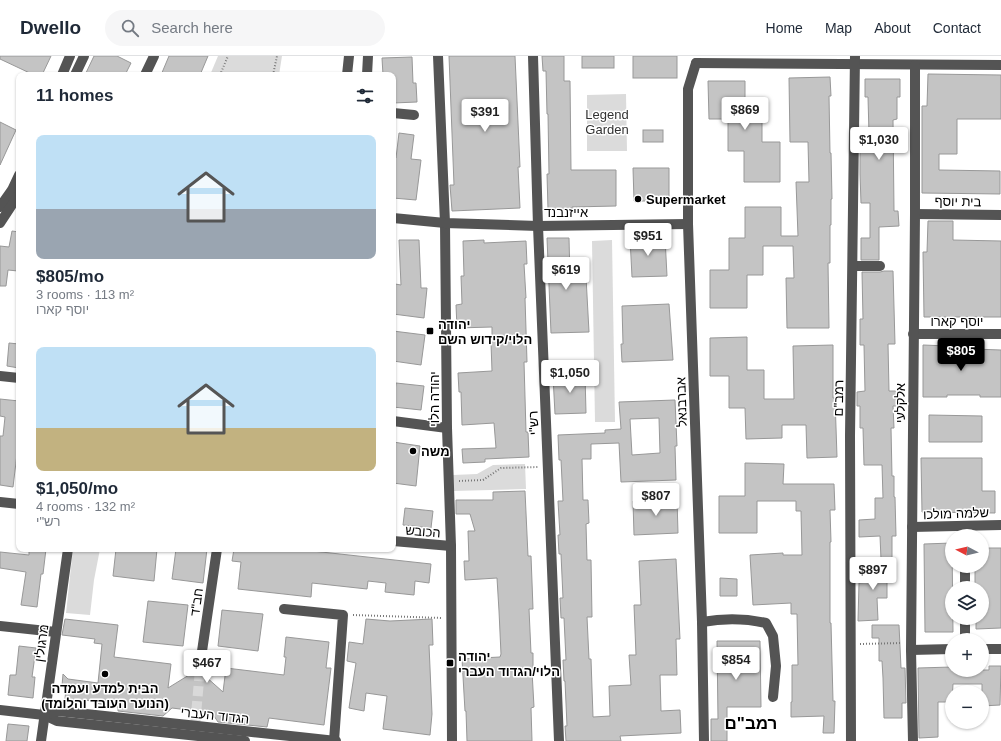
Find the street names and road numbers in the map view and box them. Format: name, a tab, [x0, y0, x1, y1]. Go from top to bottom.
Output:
street label: בית יוסף	[934, 194, 982, 209]
street label: אייזנבנד	[544, 205, 588, 220]
street label: יוסף קארו	[930, 314, 984, 329]
street label: יהודה הלוי	[427, 371, 442, 427]
street label: אברבנאל	[673, 377, 690, 427]
street label: רמב"ם	[831, 380, 846, 416]
street label: אלקלעי	[893, 383, 908, 423]
street label: רש"י	[526, 411, 541, 435]
street label: שלמה מולכו	[923, 505, 989, 522]
street label: הכובש	[405, 522, 441, 541]
street label: חב"ד	[187, 587, 206, 617]
street label: מרגולין	[31, 623, 52, 663]
street label: הגדוד העברי	[180, 704, 250, 727]

